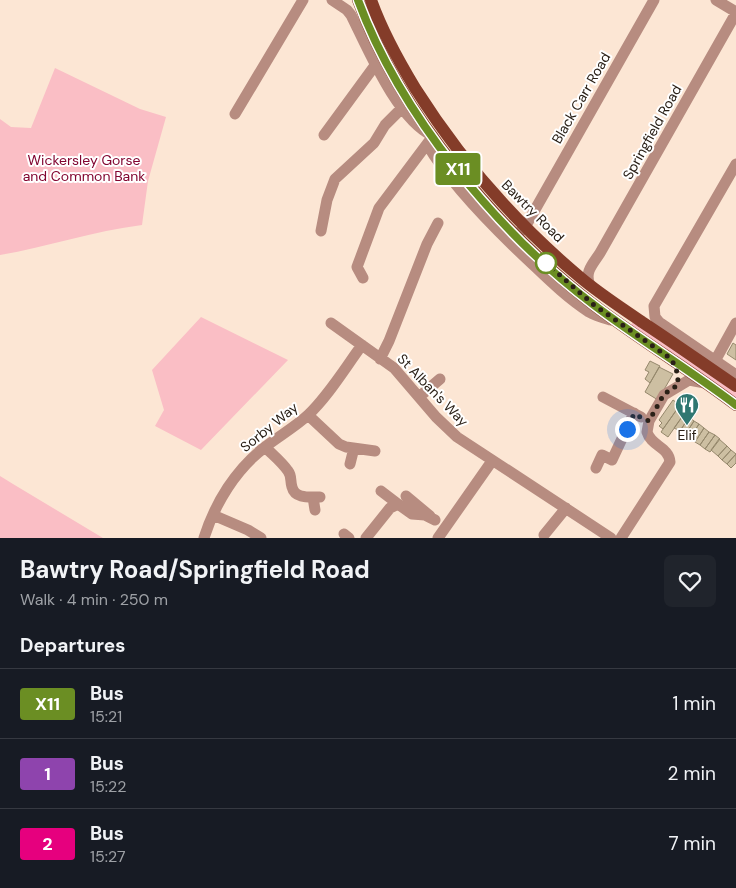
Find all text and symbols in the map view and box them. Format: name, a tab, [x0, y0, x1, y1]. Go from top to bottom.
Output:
street label: Black Carr Road	[548, 49, 614, 147]
street label: Springfield Road	[619, 82, 685, 182]
park label: Wickersley Gorse and Common Bank	[23, 151, 145, 185]
line badge: X11	[429, 153, 487, 185]
text: X11	[445, 157, 471, 181]
street label: Bawtry Road	[498, 176, 568, 246]
unlabelled marker	[535, 252, 557, 274]
street label: St Alban's Way	[394, 350, 472, 430]
restaurant icon: Elif	[674, 392, 700, 426]
street label: Sorby Way	[236, 398, 302, 456]
your location	[615, 417, 640, 442]
place label: Elif	[677, 426, 697, 444]
text: Bawtry Road/Springfield Road	[20, 554, 370, 585]
button: heart	[664, 555, 716, 607]
text: Walk · 4 min · 250 m	[20, 589, 168, 610]
text: Departures	[20, 633, 125, 658]
text: Bus	[90, 681, 124, 706]
text: 1 min	[673, 691, 716, 716]
text: X11	[35, 692, 60, 716]
text: 15:21	[90, 706, 122, 727]
text: Bus	[90, 751, 124, 776]
text: 2 min	[668, 761, 716, 786]
text: 1	[44, 762, 51, 786]
text: 15:22	[90, 776, 126, 797]
text: Bus	[90, 821, 124, 846]
text: 7 min	[668, 831, 716, 856]
text: 2	[42, 832, 53, 856]
text: 15:27	[90, 846, 125, 867]

